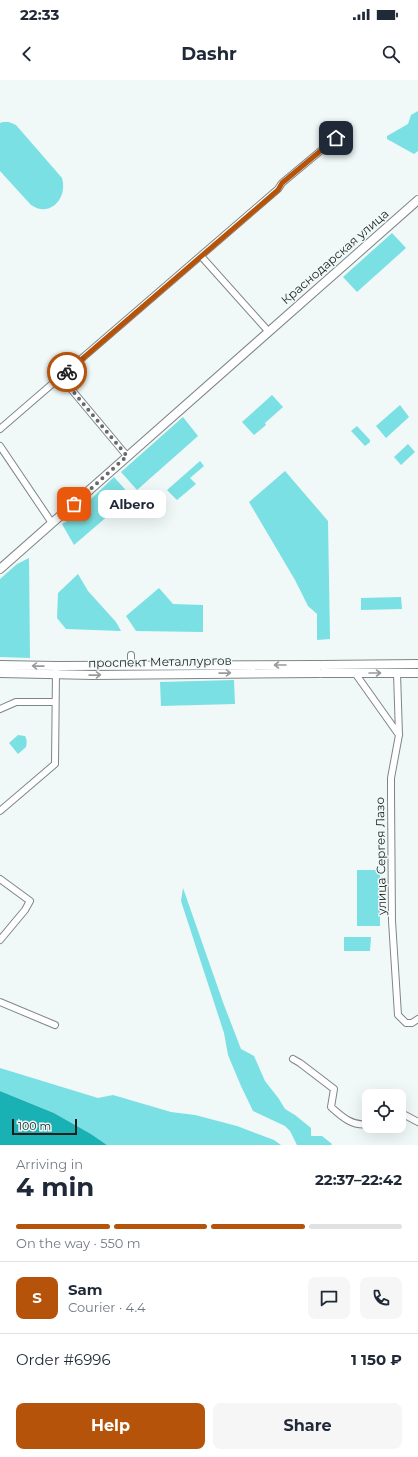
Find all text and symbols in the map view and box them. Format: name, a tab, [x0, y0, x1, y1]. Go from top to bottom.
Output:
text: 22:33	[20, 5, 59, 24]
icon: back	[16, 43, 38, 65]
text: Dashr	[181, 43, 237, 65]
icon: search	[380, 43, 402, 65]
pin	[319, 121, 353, 155]
icon: home	[325, 127, 347, 149]
street label: Краснодарская улица	[278, 206, 391, 307]
courier	[47, 352, 87, 392]
icon: bike	[56, 361, 78, 383]
pin	[57, 487, 91, 521]
callout: Albero	[98, 490, 166, 518]
icon: bag	[63, 493, 85, 515]
text: Albero	[109, 496, 155, 512]
street label: проспект Металлургов	[88, 653, 232, 670]
one-way arrow	[274, 661, 287, 669]
one-way arrow	[32, 662, 45, 670]
one-way arrow	[218, 669, 231, 677]
one-way arrow	[368, 669, 381, 677]
one-way arrow	[88, 671, 101, 679]
street label: улица Сергея Лазо	[372, 796, 389, 916]
map controls	[362, 1089, 406, 1133]
button: locate	[362, 1089, 406, 1133]
scale bar	[12, 1117, 77, 1136]
text: 100 m	[18, 1119, 51, 1133]
text: Arriving in	[16, 1156, 83, 1172]
text: 22:37–22:42	[315, 1170, 402, 1189]
text: 4 min	[16, 1171, 94, 1203]
text: On the way · 550 m	[16, 1235, 141, 1251]
button: chat	[308, 1277, 350, 1319]
button: phone	[360, 1277, 402, 1319]
text: Sam	[68, 1280, 103, 1299]
text: S	[32, 1288, 42, 1307]
text: Courier · 4.4	[68, 1299, 146, 1315]
text: Order #6996	[16, 1350, 111, 1369]
text: 1 150 ₽	[351, 1350, 402, 1369]
button: Help	[16, 1403, 205, 1449]
button: Share	[213, 1403, 402, 1449]

